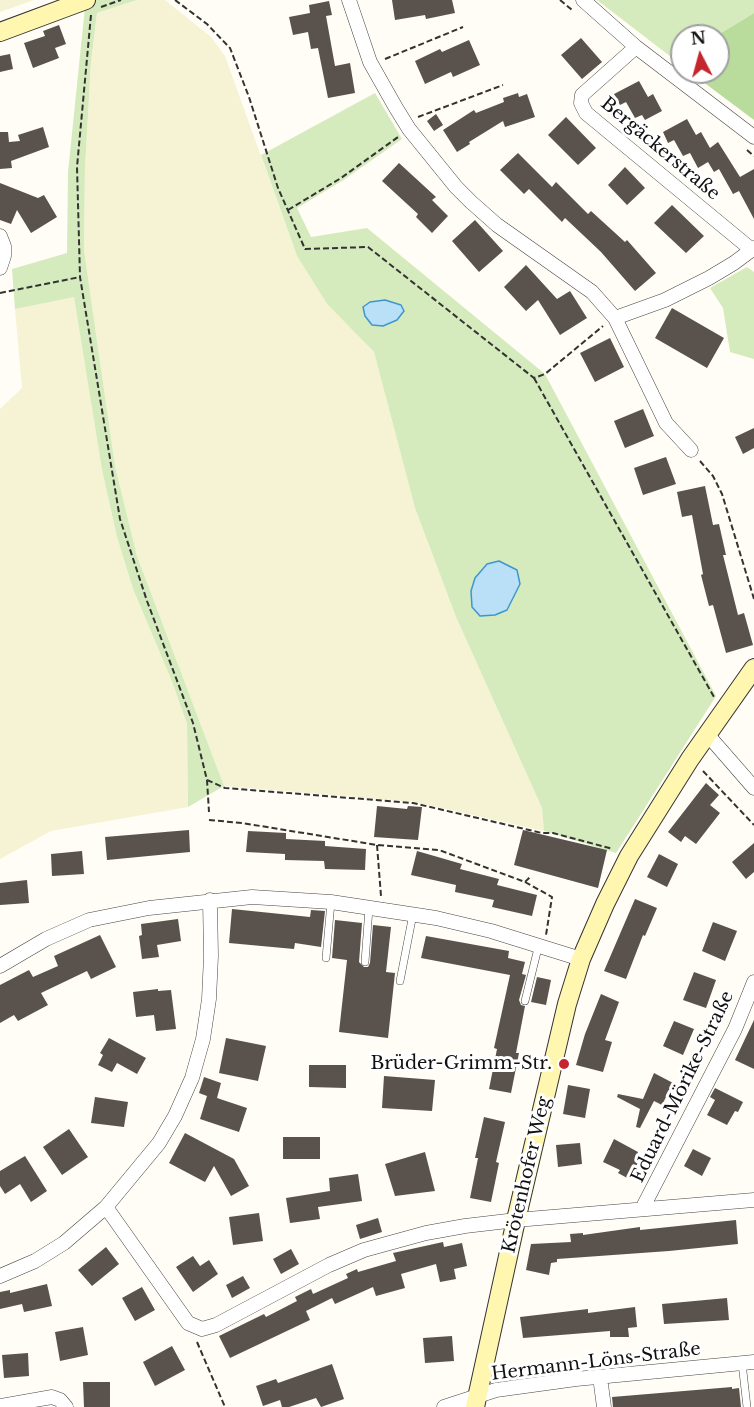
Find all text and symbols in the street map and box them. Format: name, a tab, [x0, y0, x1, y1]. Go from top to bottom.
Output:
north arrow	[670, 24, 730, 84]
text: N	[690, 27, 707, 49]
street label: Bergäckerstraße	[596, 93, 724, 205]
street label: Eduard-Mörike-Straße	[627, 988, 739, 1186]
place label: Brüder-Grimm-Str.	[370, 1053, 552, 1075]
marker: Brüder-Grimm-Str.	[557, 1057, 571, 1071]
street label: Krötenhofer Weg	[498, 1095, 556, 1255]
street label: Hermann-Löns-Straße	[490, 1338, 702, 1386]

